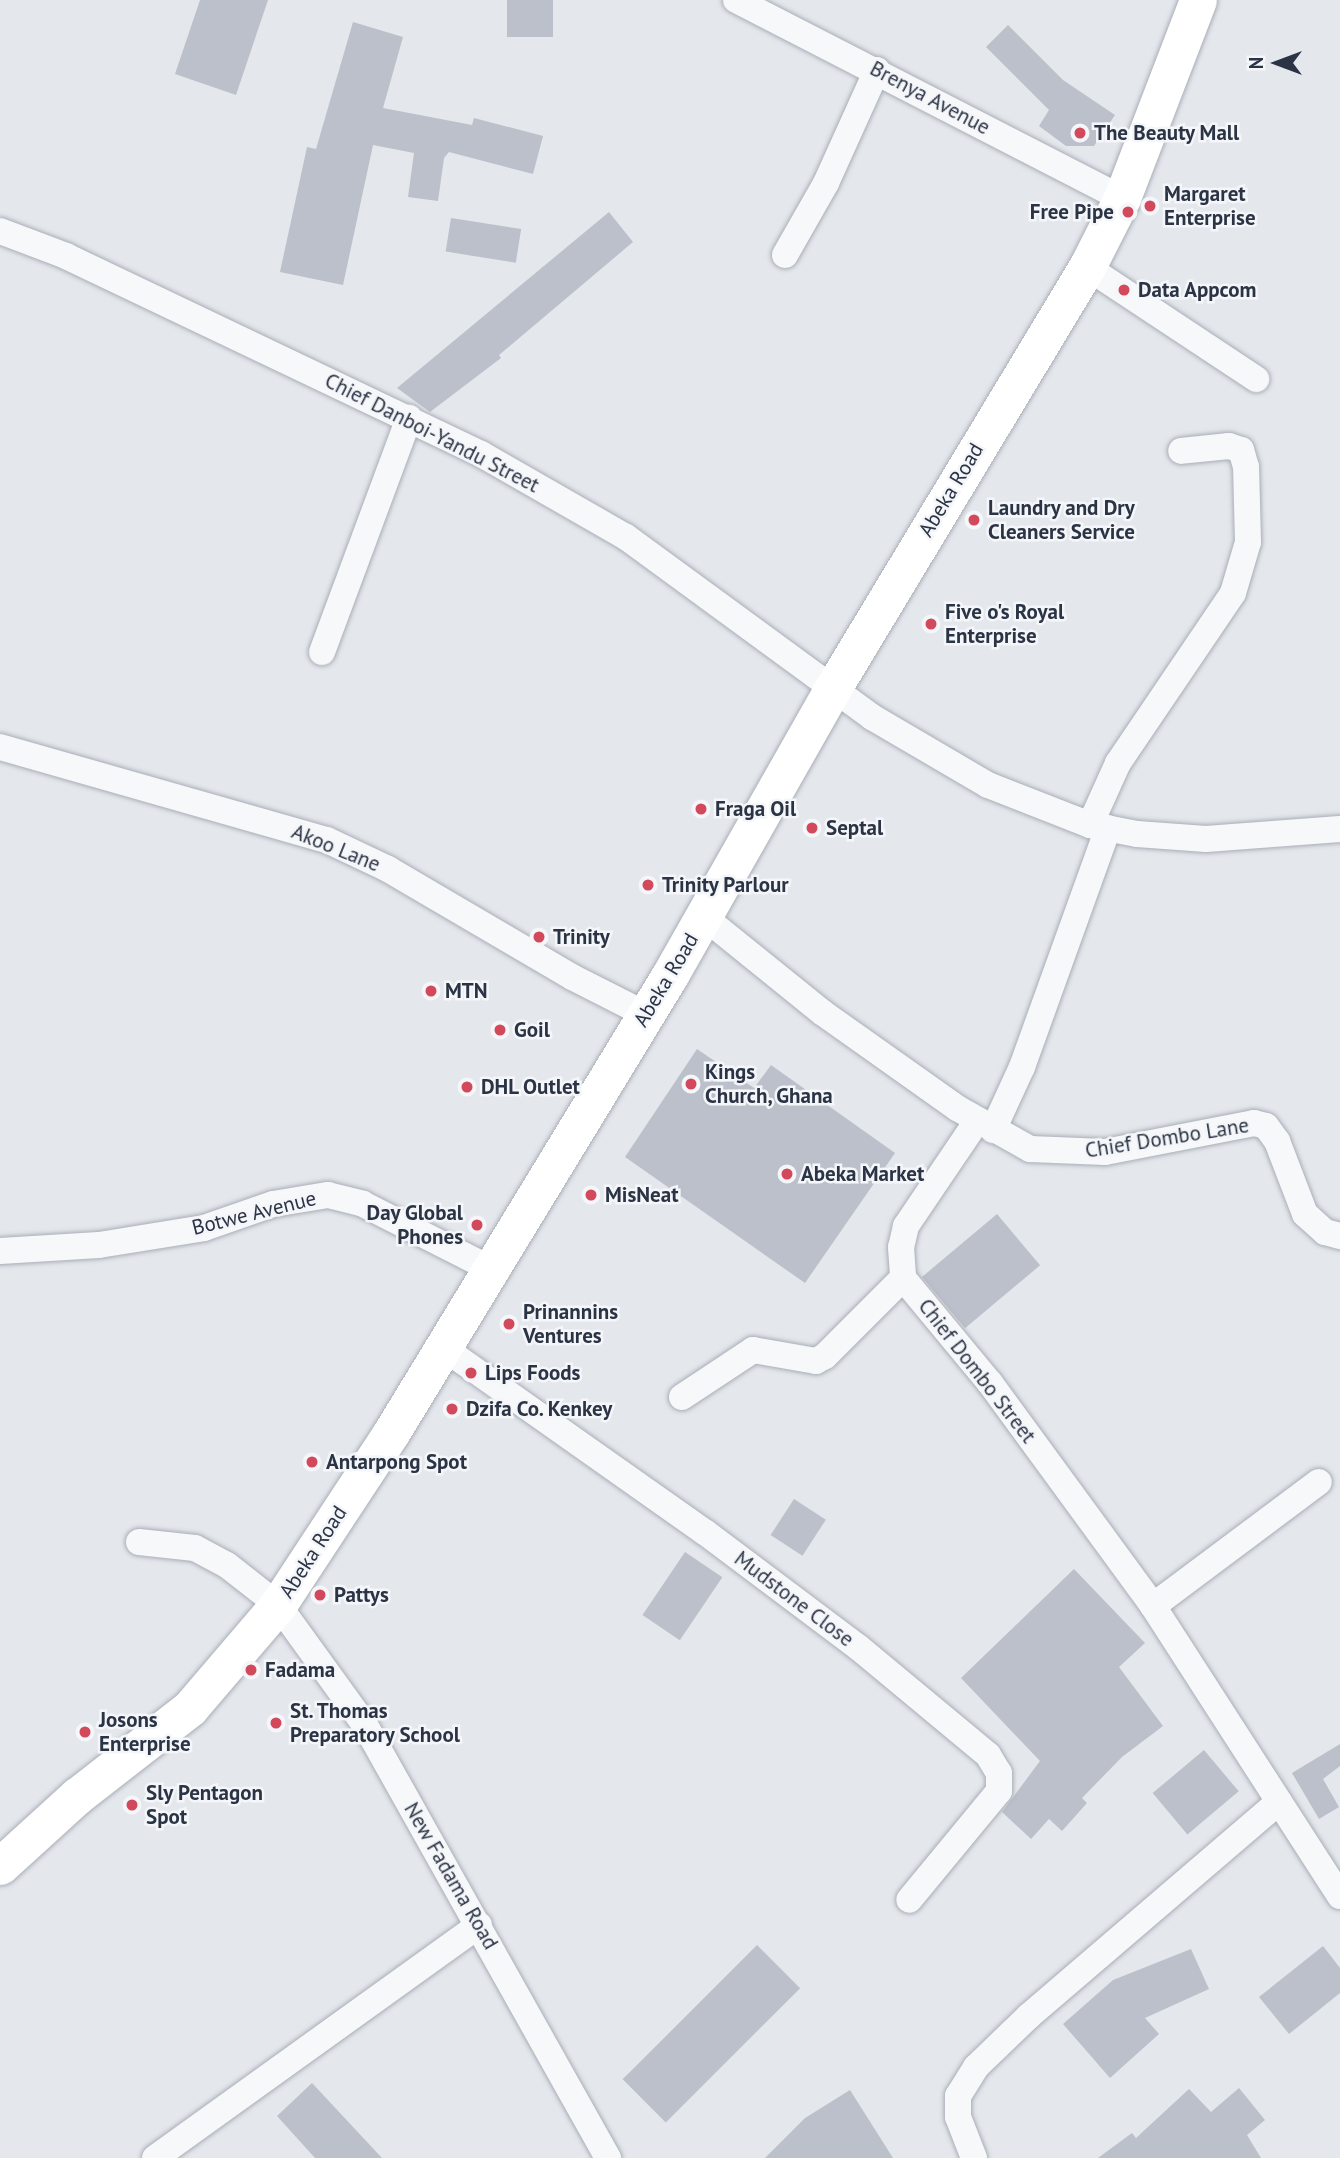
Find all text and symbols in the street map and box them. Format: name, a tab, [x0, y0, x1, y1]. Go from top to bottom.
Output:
north arrow	[1242, 28, 1312, 98]
street label: Brenya Avenue	[865, 56, 995, 140]
text: N	[1244, 57, 1268, 69]
place label: The Beauty Mall	[1094, 120, 1240, 146]
marker: The Beauty Mall	[1072, 125, 1088, 141]
place label: Margaret Enterprise	[1164, 181, 1256, 231]
marker: Margaret Enterprise	[1142, 198, 1158, 214]
place label: Free Pipe	[1030, 199, 1114, 225]
marker: Free Pipe	[1120, 204, 1136, 220]
place label: Data Appcom	[1138, 277, 1257, 303]
marker: Data Appcom	[1116, 282, 1132, 298]
street label: Chief Danboi-Yandu Street	[321, 368, 543, 498]
street label: Abeka Road	[913, 439, 989, 541]
place label: Laundry and Dry Cleaners Service	[988, 495, 1135, 545]
marker: Laundry and Dry Cleaners Service	[966, 512, 982, 528]
place label: Five o's Royal Enterprise	[945, 599, 1064, 649]
marker: Five o's Royal Enterprise	[923, 616, 939, 632]
place label: Fraga Oil	[715, 796, 796, 822]
marker: Fraga Oil	[693, 801, 709, 817]
place label: Septal	[826, 815, 883, 841]
street label: Akoo Lane	[288, 819, 384, 877]
marker: Septal	[804, 820, 820, 836]
place label: Trinity Parlour	[662, 872, 789, 898]
marker: Trinity Parlour	[640, 877, 656, 893]
place label: Trinity	[553, 924, 610, 950]
marker: Trinity	[531, 929, 547, 945]
street label: Abeka Road	[628, 929, 704, 1031]
place label: MTN	[445, 978, 488, 1004]
marker: MTN	[423, 983, 439, 999]
place label: Goil	[514, 1017, 550, 1043]
marker: Goil	[492, 1022, 508, 1038]
place label: Kings Church, Ghana	[705, 1059, 835, 1109]
place label: DHL Outlet	[481, 1074, 581, 1100]
marker: Kings Church, Ghana	[683, 1076, 699, 1092]
marker: DHL Outlet	[459, 1079, 475, 1095]
street label: Chief Dombo Lane	[1083, 1113, 1251, 1163]
place label: Abeka Market	[801, 1161, 924, 1187]
marker: Abeka Market	[779, 1166, 795, 1182]
place label: MisNeat	[605, 1182, 679, 1208]
street label: Botwe Avenue	[189, 1185, 319, 1241]
marker: MisNeat	[583, 1187, 599, 1203]
place label: Day Global Phones	[366, 1200, 463, 1250]
marker: Day Global Phones	[469, 1217, 485, 1233]
street label: Chief Dombo Street	[913, 1294, 1041, 1448]
place label: Prinannins Ventures	[523, 1299, 618, 1349]
marker: Prinannins Ventures	[501, 1316, 517, 1332]
place label: Lips Foods	[485, 1360, 580, 1386]
marker: Lips Foods	[463, 1365, 479, 1381]
place label: Dzifa Co. Kenkey	[466, 1396, 614, 1422]
marker: Dzifa Co. Kenkey	[444, 1401, 460, 1417]
place label: Antarpong Spot	[326, 1449, 467, 1475]
marker: Antarpong Spot	[304, 1454, 320, 1470]
street label: Abeka Road	[274, 1501, 352, 1603]
street label: Mudstone Close	[729, 1546, 859, 1652]
place label: Pattys	[334, 1582, 389, 1608]
marker: Pattys	[312, 1587, 328, 1603]
place label: Fadama	[265, 1657, 335, 1683]
marker: Fadama	[243, 1662, 259, 1678]
place label: St. Thomas Preparatory School	[290, 1698, 461, 1748]
place label: Josons Enterprise	[99, 1707, 191, 1757]
marker: St. Thomas Preparatory School	[268, 1715, 284, 1731]
marker: Josons Enterprise	[77, 1724, 93, 1740]
place label: Sly Pentagon Spot	[146, 1780, 264, 1830]
marker: Sly Pentagon Spot	[124, 1797, 140, 1813]
street label: New Fadama Road	[399, 1798, 503, 1954]

